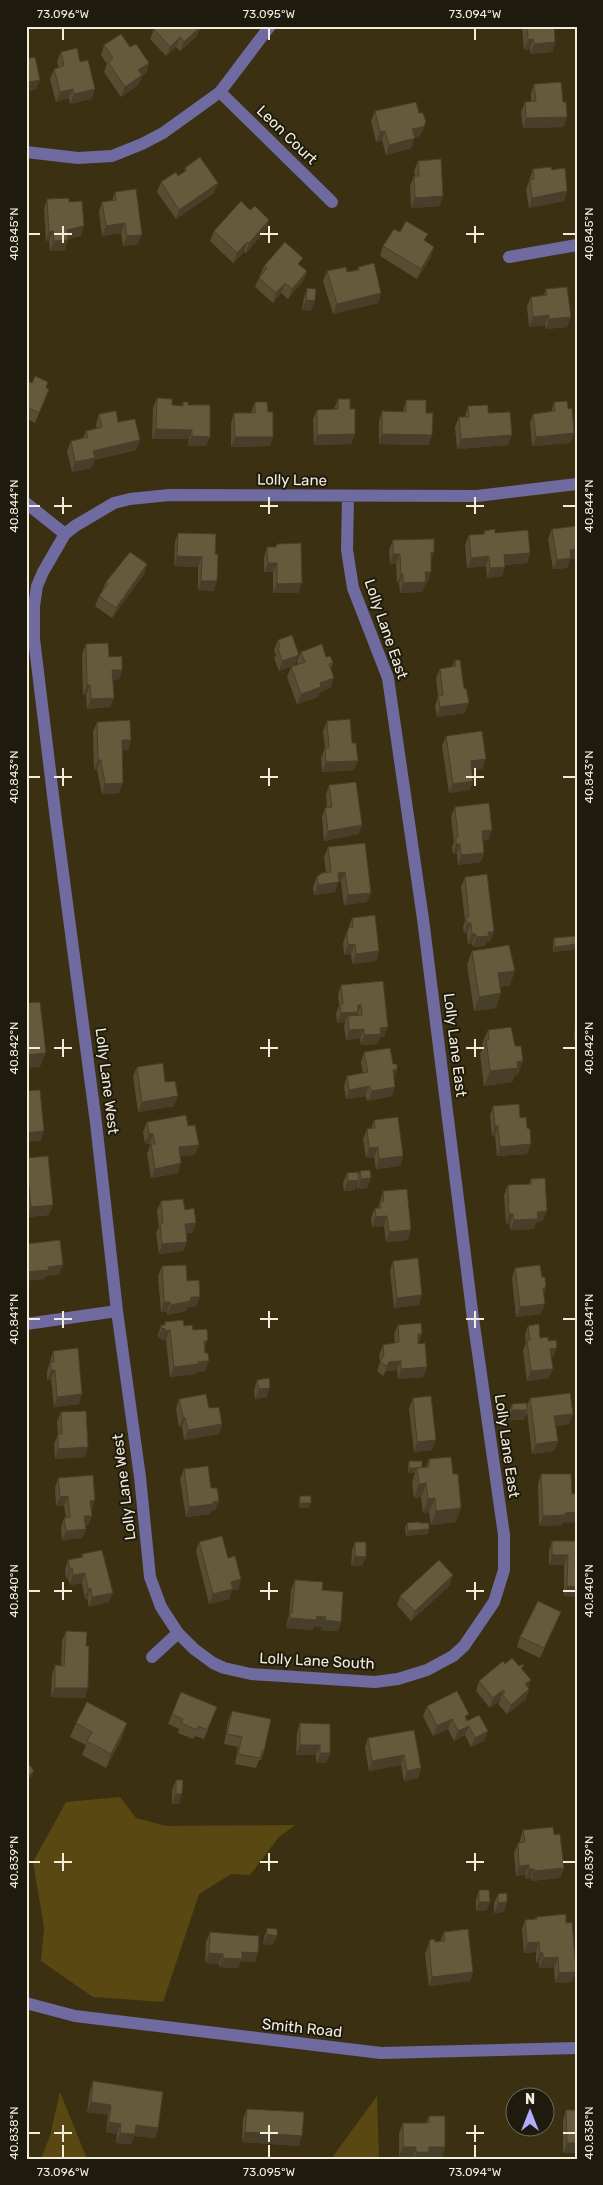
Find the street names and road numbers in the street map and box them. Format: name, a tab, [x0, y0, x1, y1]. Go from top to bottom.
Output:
street label: Leon Court	[253, 102, 321, 168]
street label: Lolly Lane	[257, 470, 327, 490]
street label: Lolly Lane East	[360, 577, 412, 681]
street label: Lolly Lane East	[440, 992, 470, 1098]
street label: Lolly Lane West	[92, 1027, 122, 1135]
street label: Lolly Lane East	[491, 1393, 523, 1499]
street label: Lolly Lane West	[109, 1433, 139, 1541]
street label: Lolly Lane South	[259, 1649, 375, 1673]
street label: Smith Road	[261, 2015, 343, 2041]

